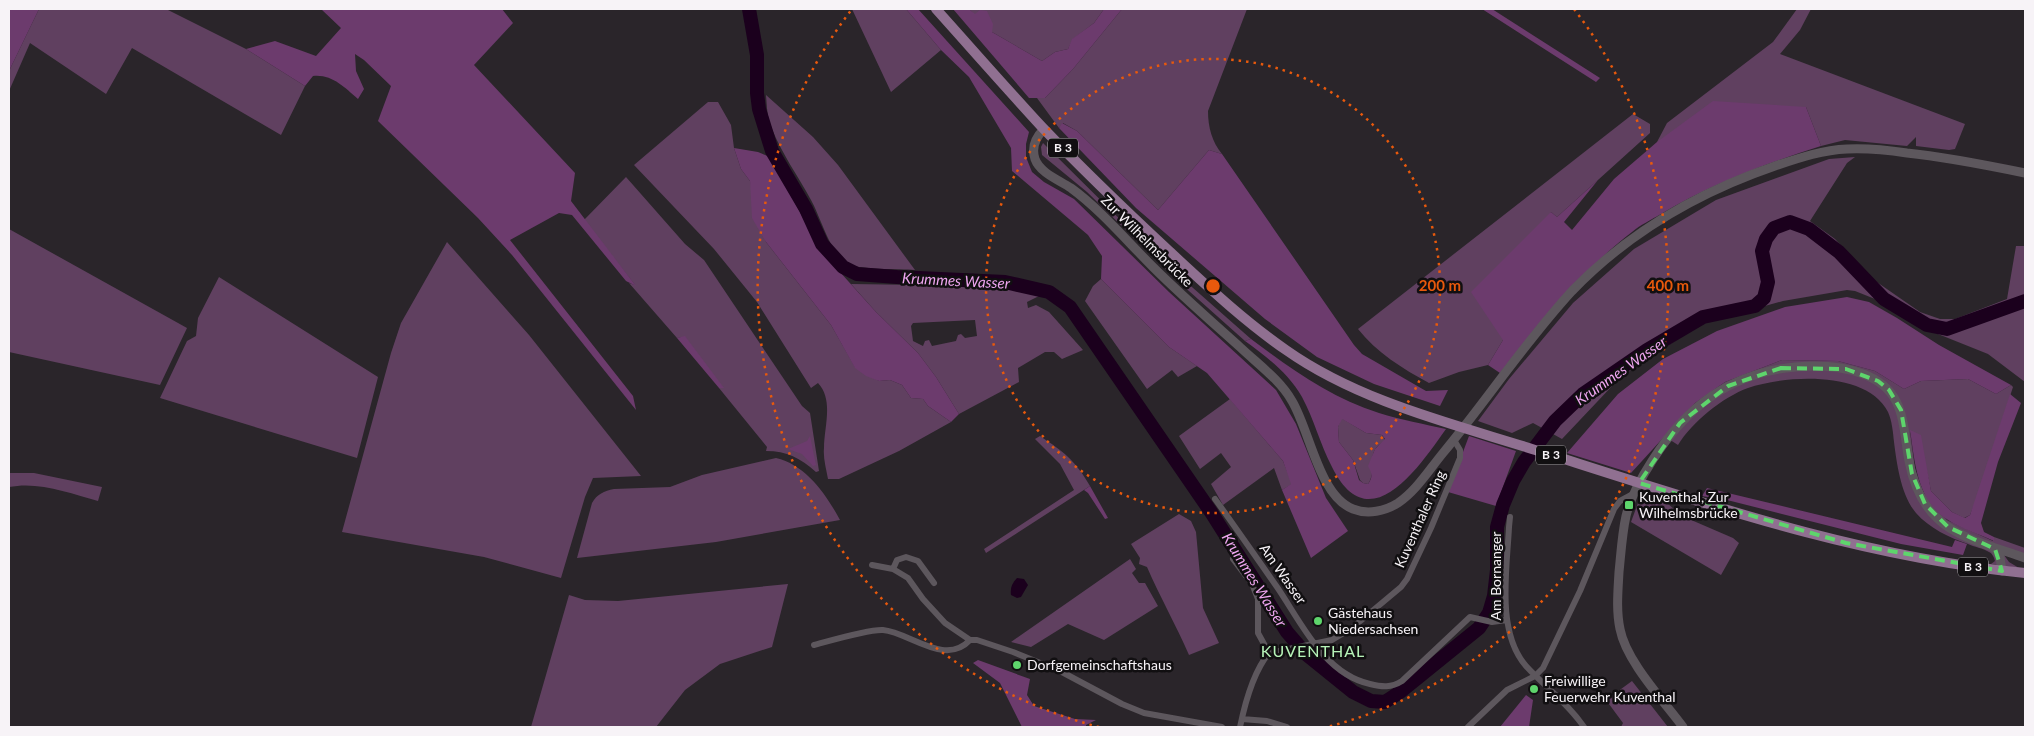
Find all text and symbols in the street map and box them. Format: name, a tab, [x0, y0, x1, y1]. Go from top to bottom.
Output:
road number: B 3	[1048, 138, 1078, 158]
street label: Zur Wilhelmsbrücke	[1098, 191, 1197, 290]
water label: Krummes Wasser	[902, 268, 1011, 292]
text: 200 m	[1419, 276, 1461, 294]
text: 400 m	[1647, 276, 1689, 294]
centre of rings	[1204, 277, 1222, 295]
water label: Krummes Wasser	[1571, 331, 1670, 408]
road number: B 3	[1536, 446, 1566, 464]
street label: Kuventhaler Ring	[1390, 467, 1449, 570]
place label: Kuventhal, Zur Wilhelmsbrücke	[1639, 488, 1738, 521]
marker: Kuventhal, Zur Wilhelmsbrücke	[1623, 499, 1635, 511]
water label: Krummes Wasser	[1219, 529, 1292, 631]
street label: Am Bornanger	[1487, 532, 1504, 620]
street label: Am Wasser	[1256, 540, 1310, 607]
road number: B 3	[1958, 558, 1988, 576]
place label: Gästehaus Niedersachsen	[1328, 604, 1418, 637]
marker: Gästehaus Niedersachsen	[1312, 615, 1324, 627]
district label: KUVENTHAL	[1261, 641, 1365, 660]
place label: Dorfgemeinschaftshaus	[1027, 656, 1172, 673]
marker: Dorfgemeinschaftshaus	[1011, 659, 1023, 671]
place label: Freiwillige Feuerwehr Kuventhal	[1544, 672, 1675, 705]
marker: Freiwillige Feuerwehr Kuventhal	[1528, 683, 1540, 695]

